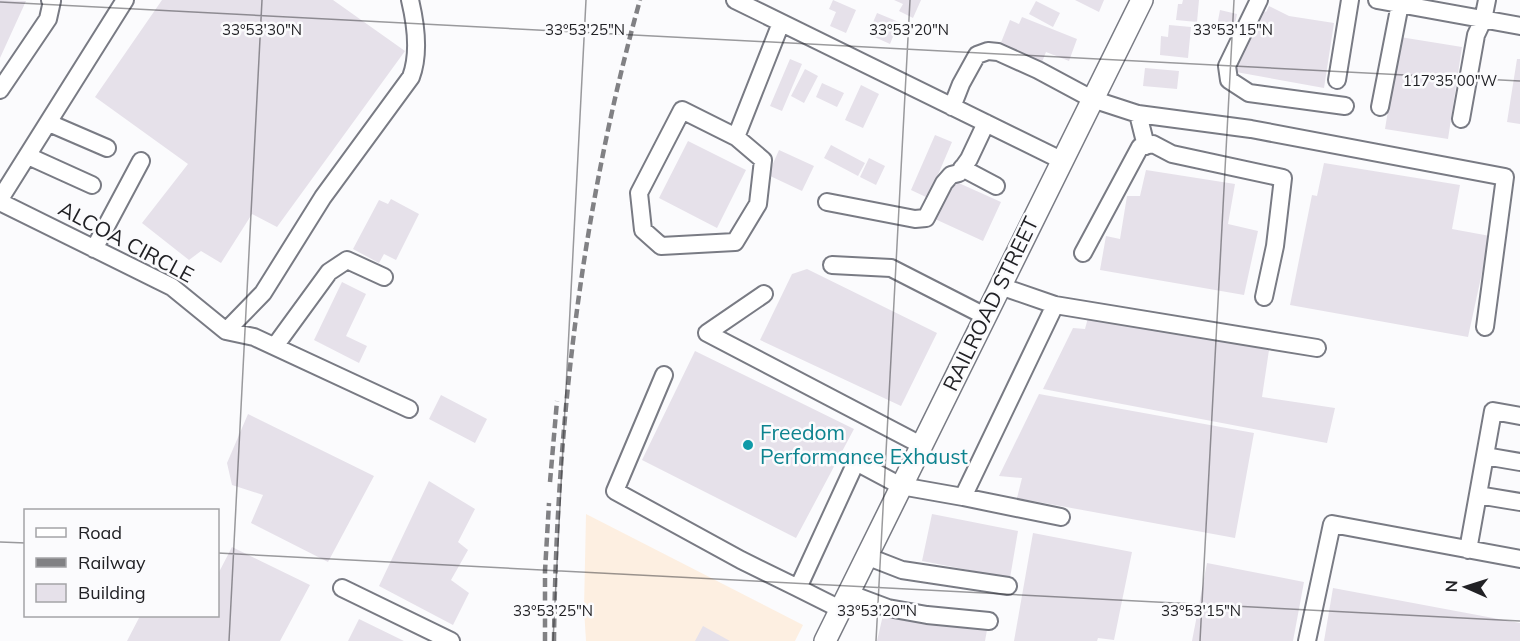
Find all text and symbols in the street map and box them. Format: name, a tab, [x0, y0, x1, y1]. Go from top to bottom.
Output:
text: 33°53'30"N	[222, 20, 302, 39]
text: 33°53'25"N	[545, 20, 625, 39]
text: 33°53'20"N	[869, 20, 949, 39]
text: 33°53'15"N	[1193, 20, 1273, 39]
text: 117°35'00"W	[1403, 71, 1498, 90]
street label: ALCOA CIRCLE	[54, 195, 198, 288]
street label: RAILROAD STREET	[937, 212, 1044, 395]
place label: Freedom Performance Exhaust	[760, 419, 968, 469]
marker: Freedom Performance Exhaust	[741, 438, 755, 452]
legend	[24, 509, 219, 617]
text: Road	[78, 521, 122, 544]
text: Railway	[78, 551, 146, 574]
north arrow	[1436, 557, 1496, 617]
text: N	[1441, 580, 1461, 593]
text: Building	[78, 581, 146, 604]
text: 33°53'25"N	[513, 601, 593, 620]
text: 33°53'20"N	[837, 601, 917, 620]
text: 33°53'15"N	[1161, 601, 1241, 620]

